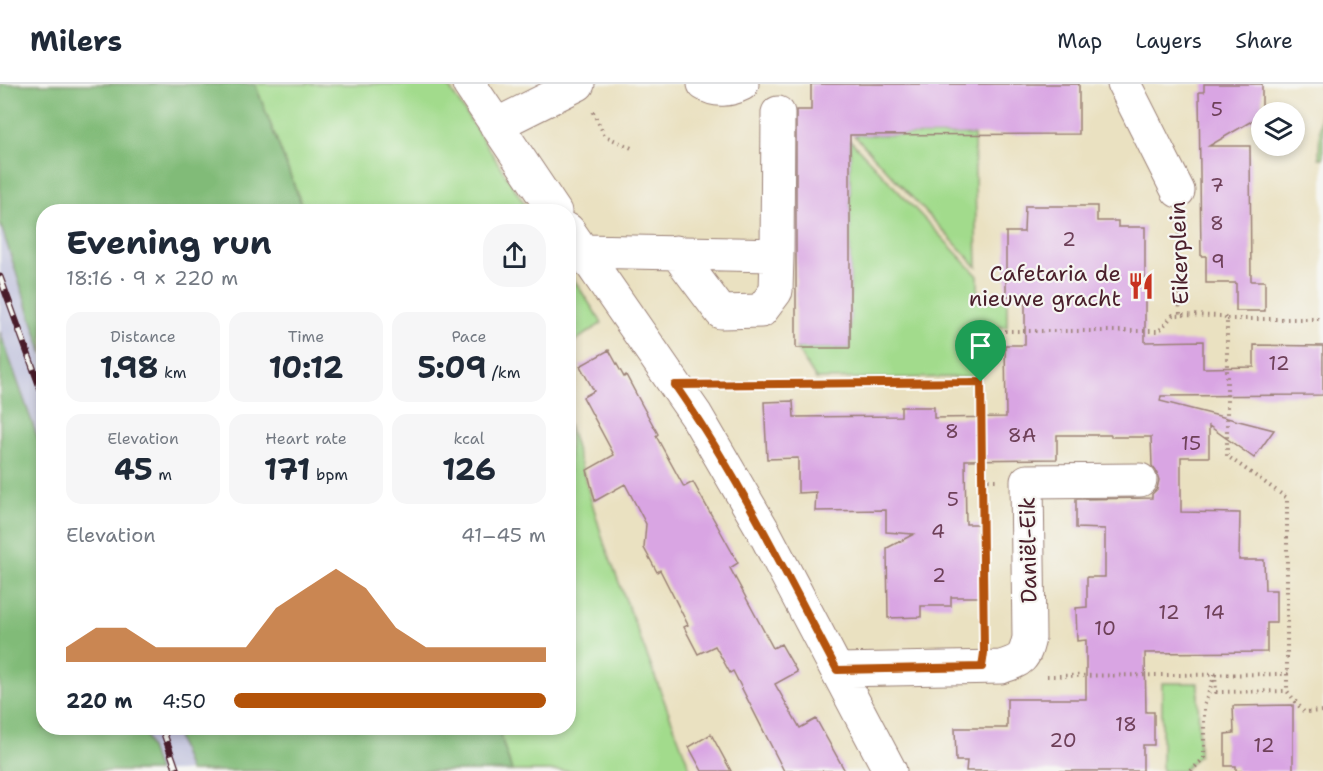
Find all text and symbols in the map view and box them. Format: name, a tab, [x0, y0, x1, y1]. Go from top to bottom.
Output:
text: Milers	[30, 22, 122, 60]
text: Map	[1057, 27, 1102, 55]
text: Layers	[1135, 27, 1202, 55]
text: Share	[1235, 27, 1293, 55]
house number: 5	[1211, 96, 1223, 122]
map controls	[1251, 102, 1305, 156]
button: layers	[1251, 102, 1305, 156]
house number: 7	[1210, 172, 1224, 198]
street label: Eikerplein	[1163, 201, 1195, 305]
house number: 8	[1210, 210, 1224, 236]
text: Evening run	[66, 220, 272, 265]
button: share	[483, 224, 546, 287]
house number: 2	[1062, 226, 1076, 252]
house number: 9	[1211, 248, 1225, 274]
place label: Cafetaria de nieuwe gracht	[969, 259, 1121, 313]
text: 18:16 · 9 × 220 m	[66, 265, 238, 291]
restaurant icon: Cafetaria de nieuwe gracht	[1126, 271, 1156, 301]
pin	[955, 320, 1006, 382]
text: Distance	[110, 326, 176, 347]
text: Time	[288, 326, 324, 347]
text: Pace	[451, 326, 487, 347]
icon: arrive	[964, 329, 997, 362]
text: 1.98	[99, 347, 159, 388]
text: 10:12	[269, 347, 343, 388]
text: 5:09	[418, 347, 486, 388]
house number: 12	[1268, 350, 1290, 376]
text: km	[159, 362, 187, 383]
text: /km	[486, 362, 520, 383]
house number: 8	[945, 418, 959, 444]
house number: 8A	[1008, 422, 1036, 448]
text: Elevation	[107, 428, 179, 449]
text: Heart rate	[265, 428, 347, 449]
text: kcal	[453, 428, 485, 449]
house number: 15	[1181, 430, 1201, 456]
text: 45	[114, 449, 153, 490]
text: 171	[264, 449, 311, 490]
text: 126	[442, 449, 496, 490]
text: m	[153, 464, 172, 485]
text: bpm	[311, 464, 348, 485]
house number: 5	[947, 486, 959, 512]
street label: Daniël-Eik	[1013, 497, 1043, 603]
house number: 4	[931, 518, 945, 544]
text: Elevation	[66, 522, 156, 548]
text: 41–45 m	[461, 522, 546, 548]
house number: 2	[932, 562, 946, 588]
house number: 12	[1158, 599, 1180, 625]
house number: 14	[1203, 599, 1225, 625]
house number: 10	[1094, 615, 1116, 641]
text: 220 m	[66, 688, 132, 714]
text: 4:50	[162, 688, 206, 714]
house number: 18	[1115, 711, 1137, 737]
house number: 20	[1049, 727, 1077, 753]
house number: 12	[1253, 732, 1275, 758]

